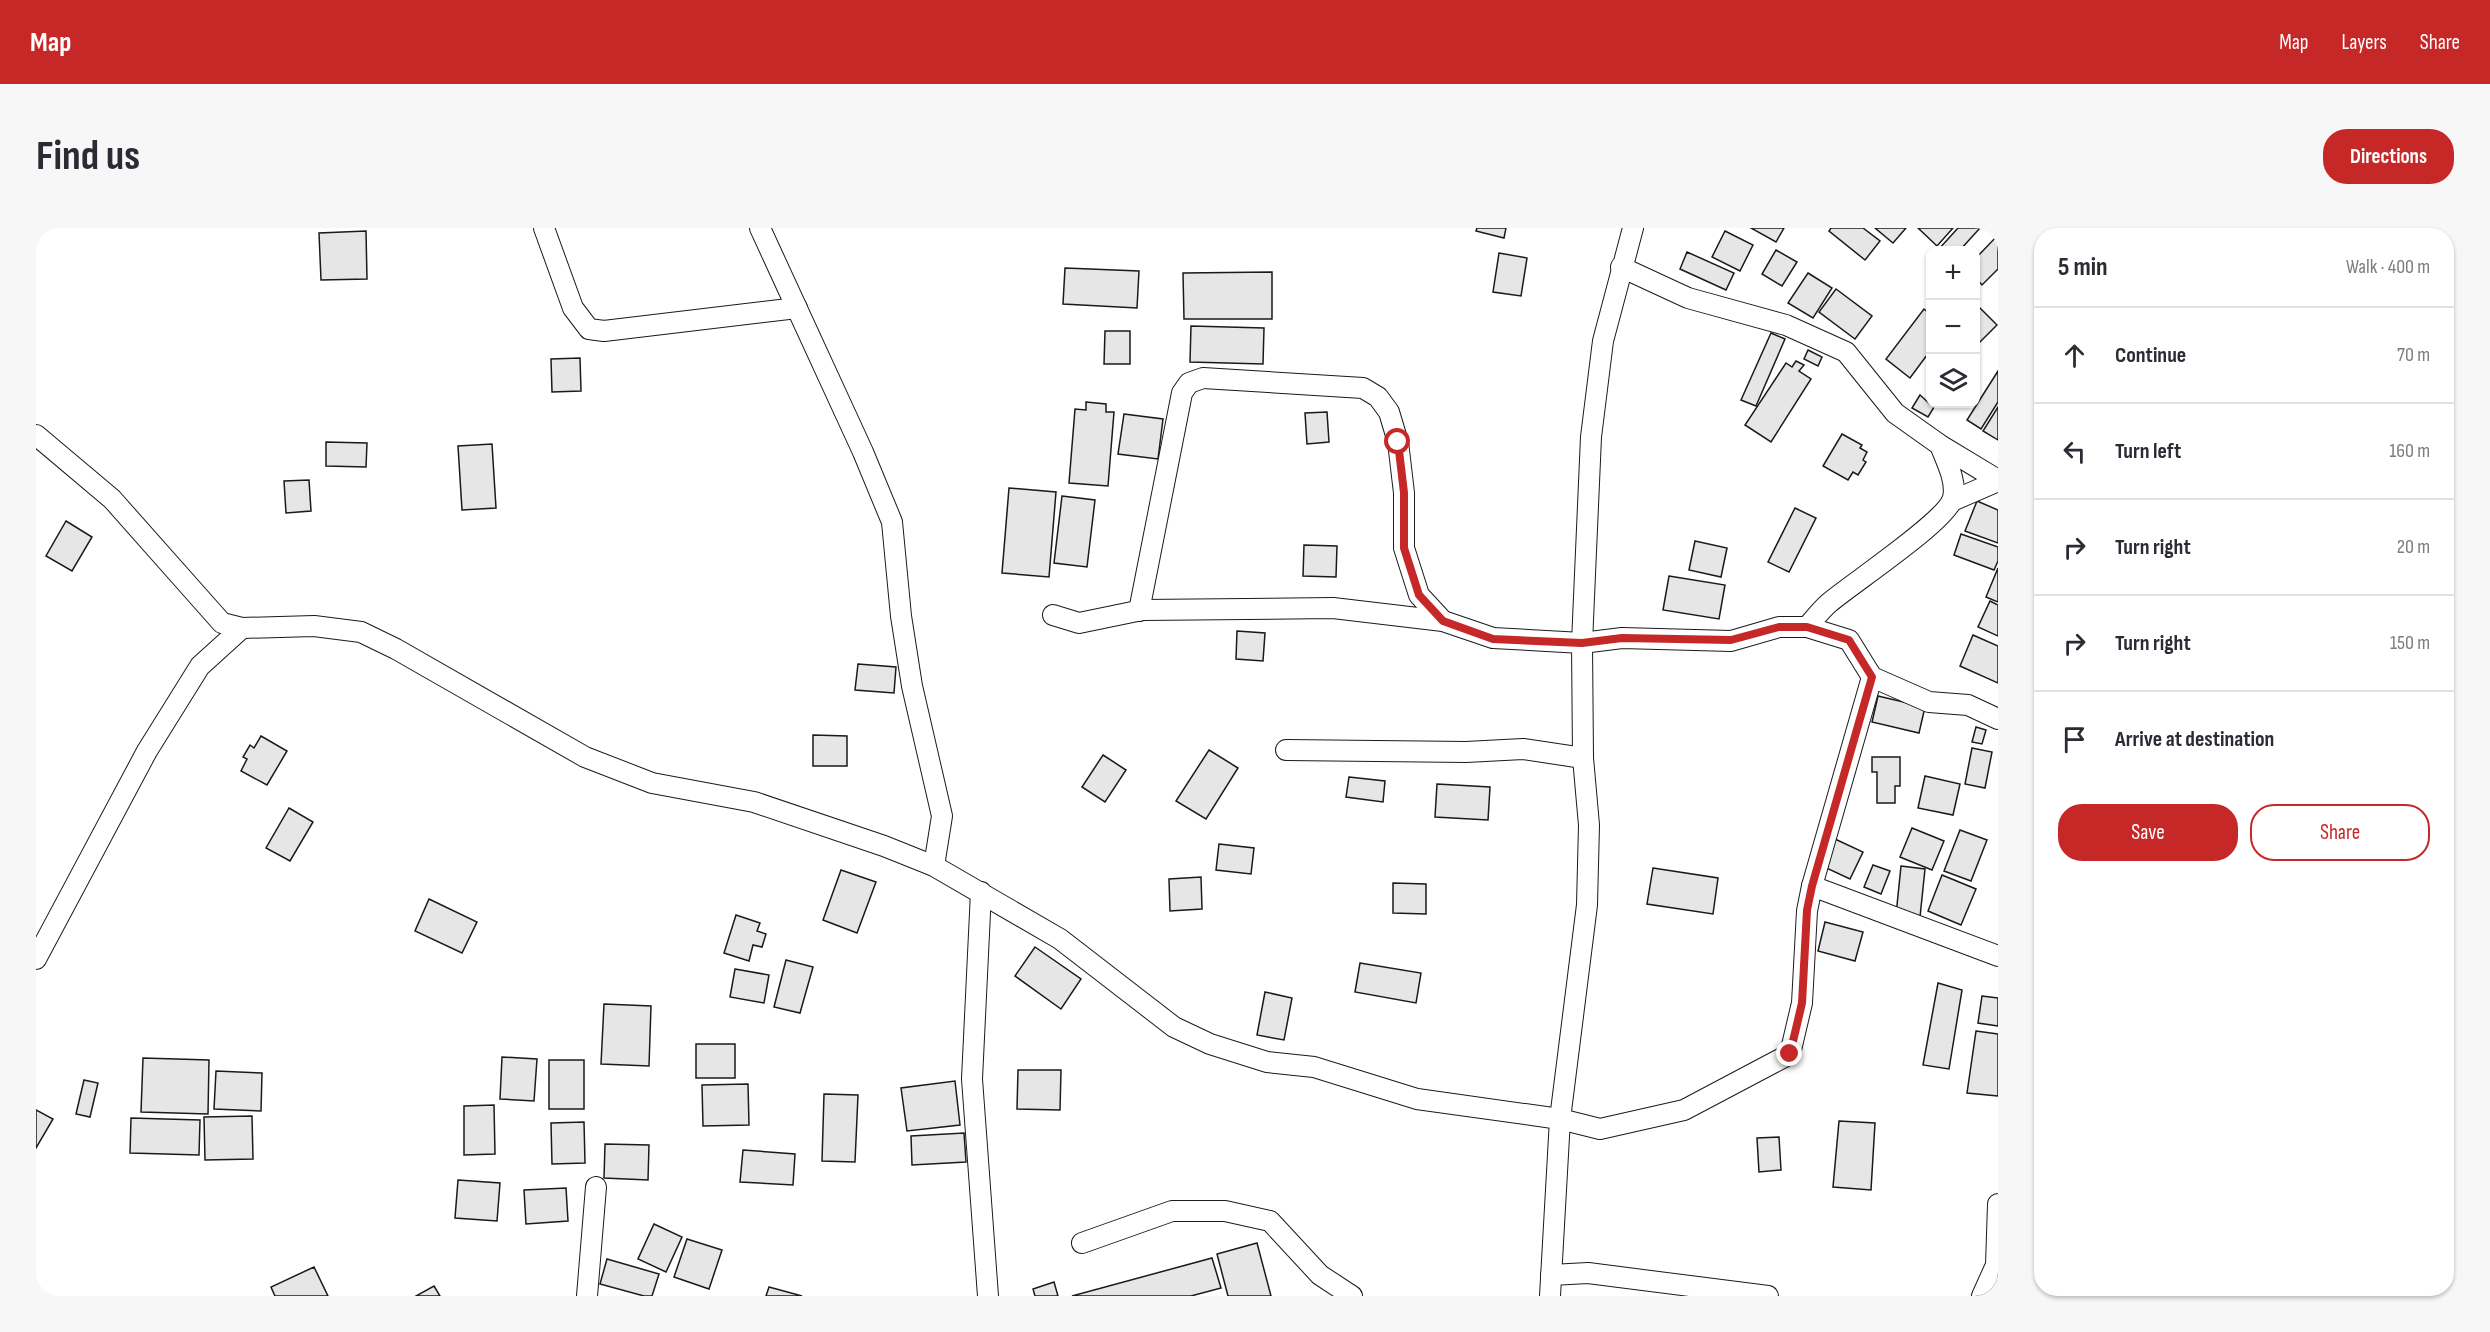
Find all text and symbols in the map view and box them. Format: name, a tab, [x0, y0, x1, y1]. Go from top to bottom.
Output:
text: Map	[30, 26, 71, 59]
text: Map	[2279, 30, 2308, 55]
text: Layers	[2341, 30, 2387, 55]
text: Share	[2420, 30, 2460, 55]
button: Directions	[2323, 129, 2454, 184]
text: Find us	[36, 131, 140, 182]
map controls	[1926, 246, 1980, 408]
button: +	[1926, 246, 1980, 300]
text: 5 min	[2058, 252, 2108, 283]
text: Walk · 400 m	[2346, 255, 2430, 279]
button: −	[1926, 300, 1980, 354]
icon: ahead	[2058, 339, 2091, 372]
text: Continue	[2115, 342, 2186, 369]
text: 70 m	[2397, 343, 2430, 367]
button: layers	[1926, 354, 1980, 408]
route start	[1384, 428, 1410, 454]
icon: left	[2058, 435, 2091, 468]
text: Turn left	[2115, 438, 2181, 465]
text: 160 m	[2389, 439, 2430, 463]
icon: right	[2058, 531, 2091, 564]
text: Turn right	[2115, 534, 2191, 561]
text: 20 m	[2397, 535, 2430, 559]
icon: right	[2058, 627, 2091, 660]
text: Turn right	[2115, 630, 2191, 657]
text: 150 m	[2390, 631, 2430, 655]
icon: arrive	[2058, 723, 2091, 756]
text: Arrive at destination	[2115, 726, 2274, 753]
button: Save	[2058, 804, 2238, 861]
button: Share	[2250, 804, 2430, 861]
route end	[1776, 1040, 1802, 1066]

